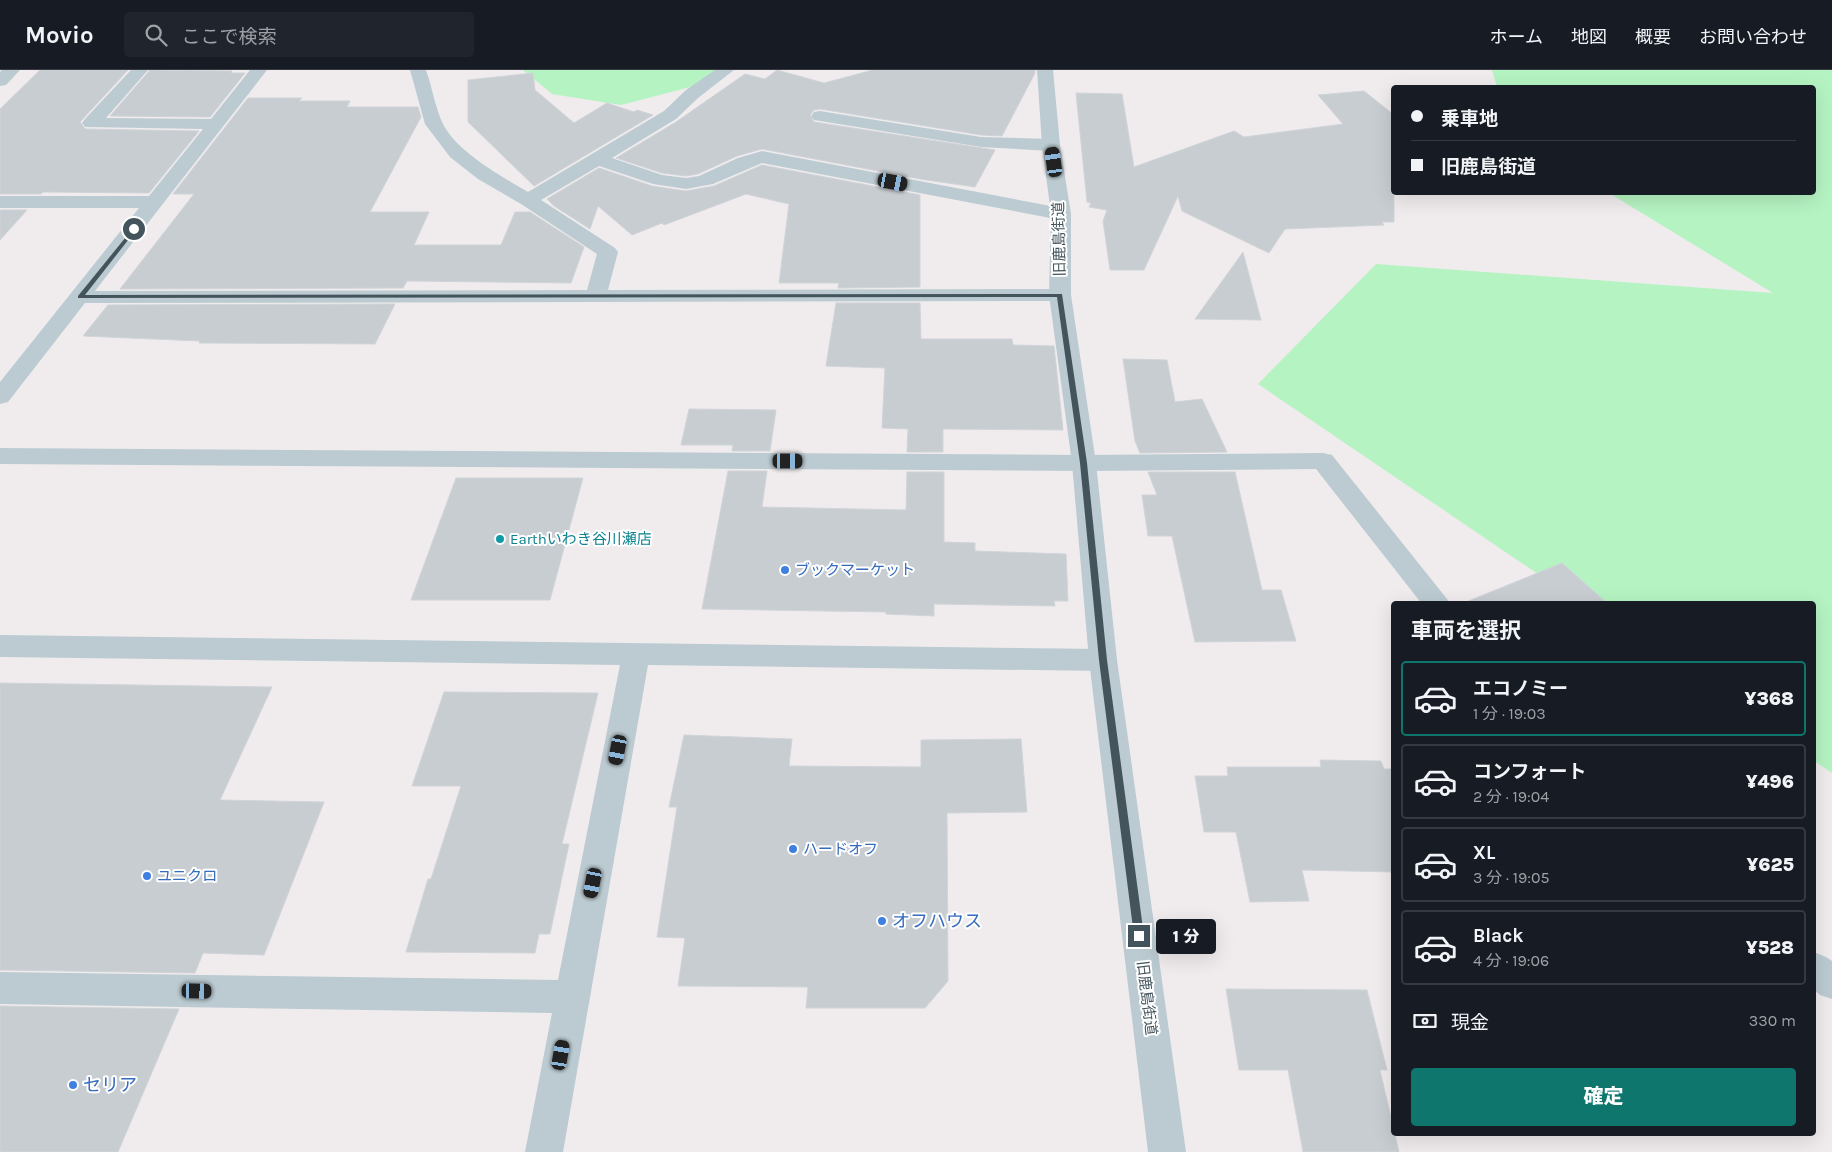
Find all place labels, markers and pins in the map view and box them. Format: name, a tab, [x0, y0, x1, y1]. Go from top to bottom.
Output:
place label: Earthいわき谷川瀬店	[510, 530, 652, 548]
marker: Earthいわき谷川瀬店	[494, 533, 506, 545]
place label: ブックマーケット	[795, 561, 915, 579]
marker: ブックマーケット	[779, 564, 791, 576]
place label: ハードオフ	[803, 840, 878, 858]
marker: ハードオフ	[787, 843, 799, 855]
place label: ユニクロ	[157, 867, 217, 885]
marker: ユニクロ	[141, 870, 153, 882]
place label: オフハウス	[892, 910, 982, 932]
marker: オフハウス	[876, 915, 888, 927]
place label: セリア	[83, 1074, 137, 1096]
marker: セリア	[67, 1079, 79, 1091]

